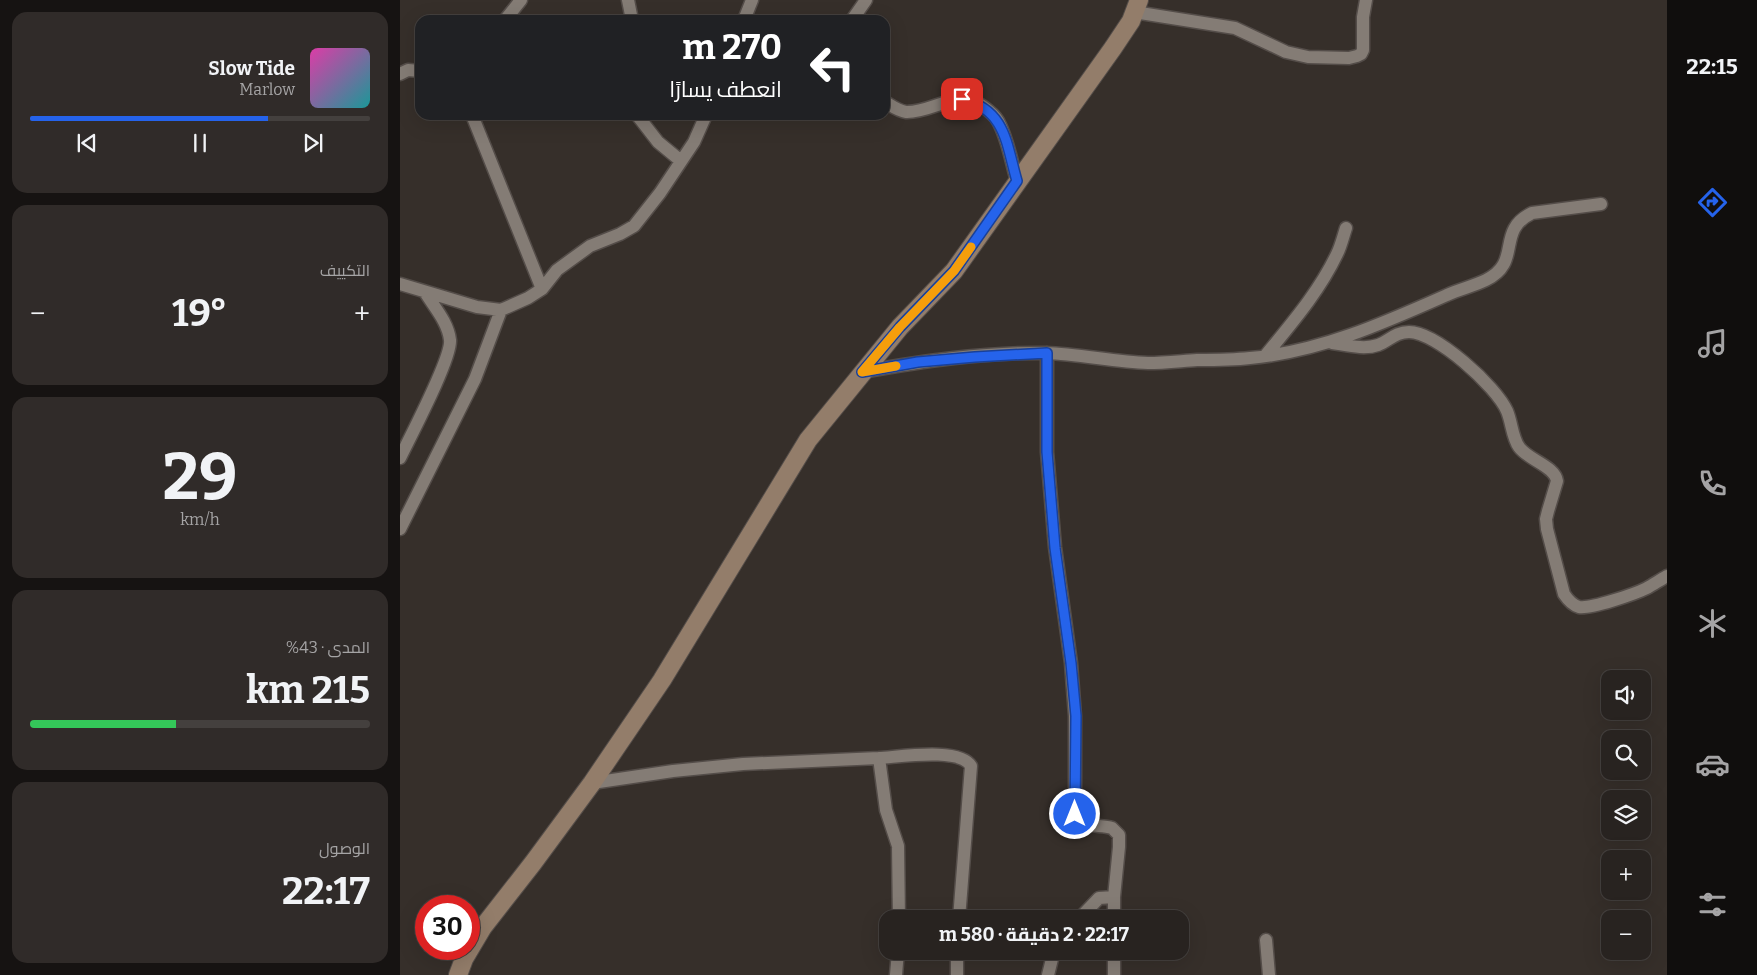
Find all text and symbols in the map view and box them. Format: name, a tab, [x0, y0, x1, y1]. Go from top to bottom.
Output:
text: 270 m	[682, 26, 782, 68]
icon: left	[800, 35, 865, 100]
text: 22:15	[1686, 53, 1738, 80]
text: Slow Tide	[208, 57, 295, 80]
text: انعطف يسارًا	[669, 76, 782, 103]
pin	[941, 78, 983, 120]
text: Marlow	[239, 80, 295, 99]
icon: arrive	[948, 85, 976, 113]
icon: previous	[73, 129, 101, 157]
icon: pause	[186, 129, 214, 157]
icon: next	[299, 129, 327, 157]
icon: directions	[1695, 185, 1730, 220]
text: التكييف	[320, 261, 370, 280]
text: 19°	[172, 290, 227, 336]
text: −	[30, 297, 45, 330]
text: +	[354, 297, 370, 330]
icon: music	[1695, 326, 1730, 361]
text: 29	[163, 438, 238, 516]
icon: phone	[1695, 466, 1730, 501]
text: km/h	[180, 510, 220, 529]
icon: climate	[1695, 606, 1730, 641]
text: المدى · 43%	[286, 638, 370, 657]
text: 215 km	[246, 667, 370, 713]
map controls	[1601, 670, 1651, 960]
button: sound	[1601, 670, 1651, 720]
button: search	[1601, 730, 1651, 780]
icon: car	[1695, 747, 1730, 782]
position arrow	[1048, 787, 1100, 839]
button: layers	[1601, 790, 1651, 840]
text: الوصول	[319, 839, 370, 858]
button: +	[1601, 850, 1651, 900]
text: 22:17	[282, 868, 370, 914]
icon: filters	[1695, 887, 1730, 922]
speed limit sign: 30	[415, 895, 480, 960]
button: −	[1601, 910, 1651, 960]
text: 22:17 · 2 دقيقة · 580 m	[939, 923, 1129, 946]

